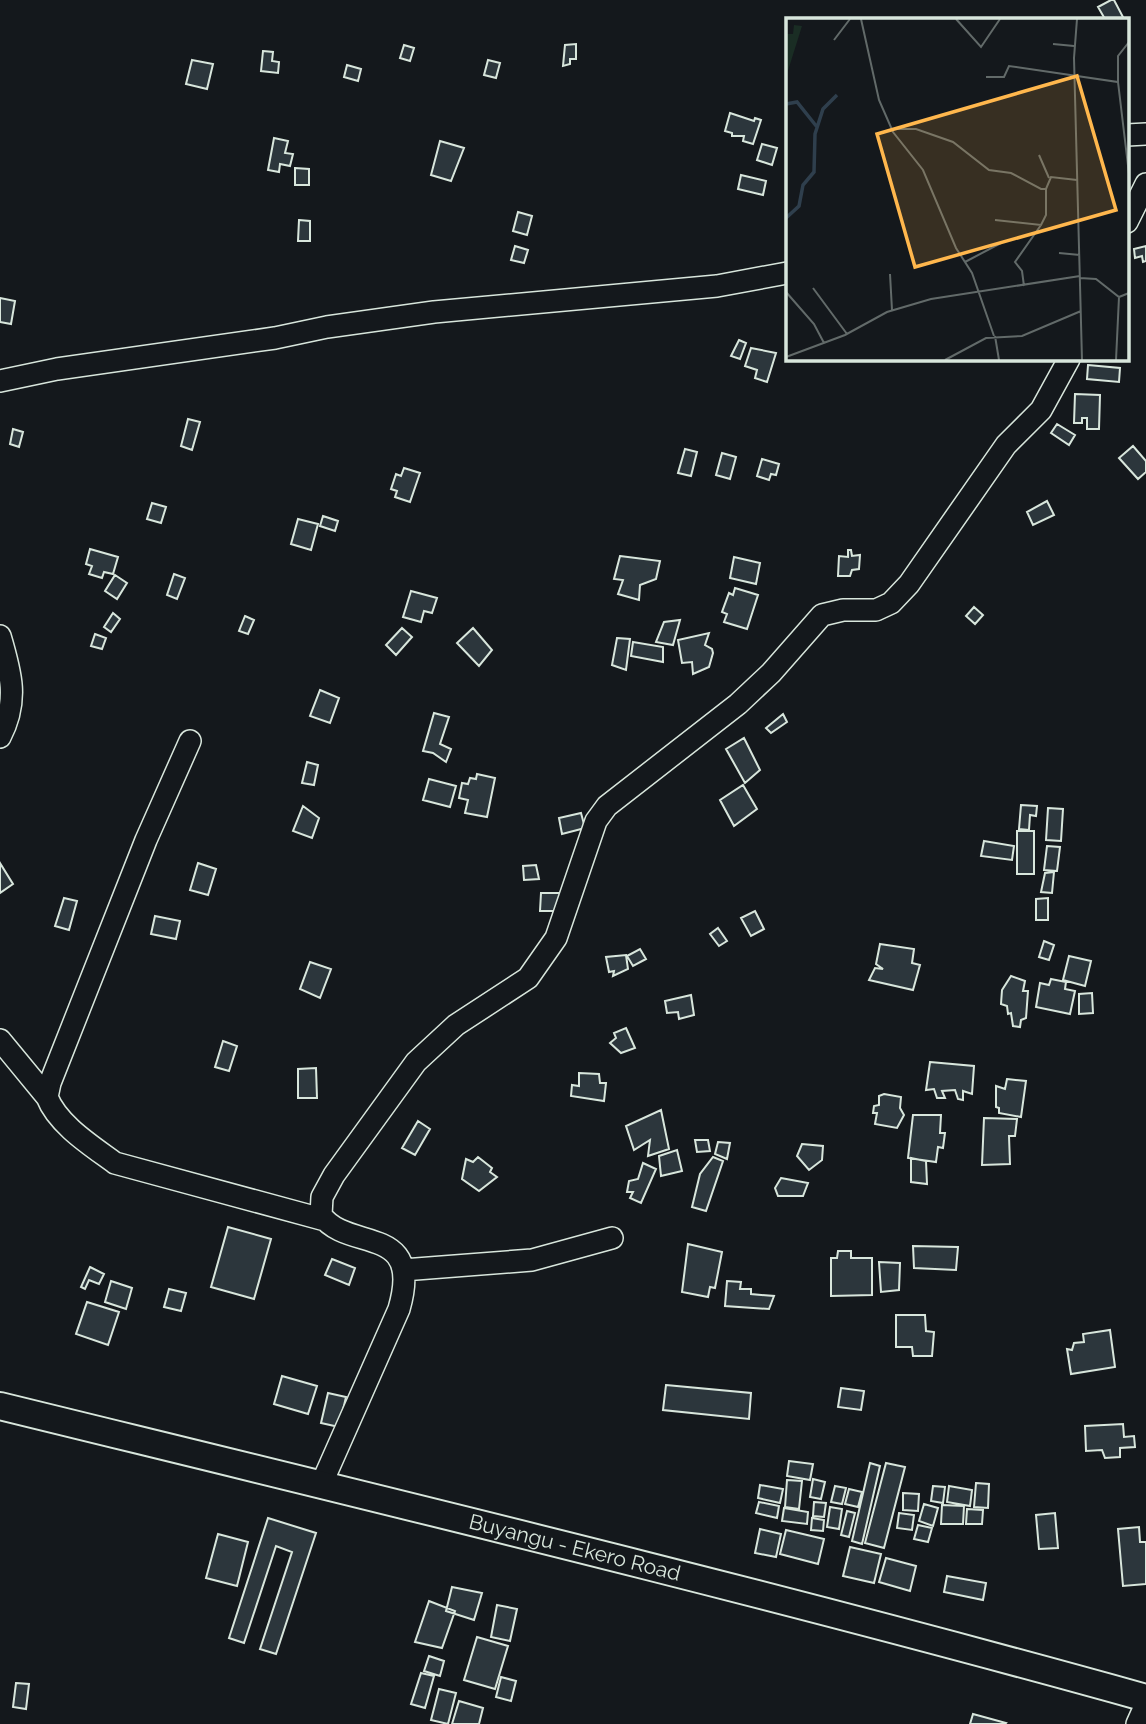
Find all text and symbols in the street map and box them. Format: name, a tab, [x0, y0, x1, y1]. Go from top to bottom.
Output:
inset map	[786, 18, 1128, 360]
street label: Buyangu - Ekero Road	[466, 1509, 683, 1586]

